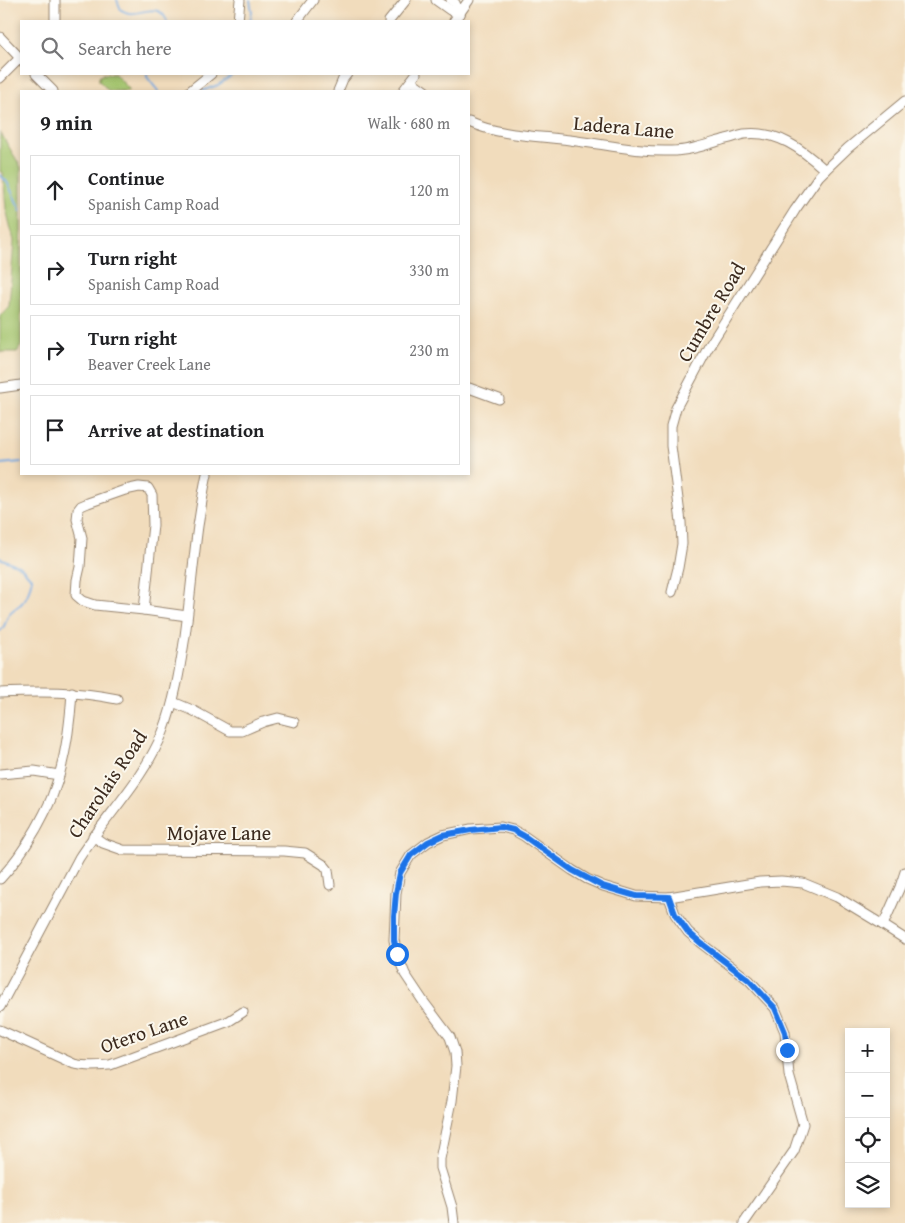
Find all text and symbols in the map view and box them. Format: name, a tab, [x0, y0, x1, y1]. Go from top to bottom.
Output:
search box	[20, 20, 470, 75]
icon: search	[38, 34, 66, 62]
text: Search here	[78, 34, 172, 62]
text: 9 min	[40, 107, 92, 138]
street label: Ladera Lane	[572, 108, 676, 145]
text: Walk · 680 m	[367, 111, 450, 135]
text: Continue	[88, 164, 165, 192]
icon: ahead	[41, 176, 69, 204]
text: 120 m	[409, 178, 449, 202]
text: Spanish Camp Road	[88, 192, 219, 216]
text: Turn right	[88, 244, 177, 272]
icon: right	[41, 256, 69, 284]
street label: Cumbre Road	[669, 256, 752, 367]
text: 330 m	[409, 258, 449, 282]
text: Spanish Camp Road	[88, 272, 219, 296]
text: Turn right	[88, 324, 177, 352]
icon: right	[41, 336, 69, 364]
text: 230 m	[409, 338, 449, 362]
text: Beaver Creek Lane	[88, 352, 211, 376]
icon: arrive	[41, 416, 69, 444]
text: Arrive at destination	[88, 416, 264, 444]
street label: Charolais Road	[60, 724, 154, 843]
street label: Mojave Lane	[167, 818, 271, 847]
route start	[386, 943, 409, 966]
street label: Otero Lane	[96, 1003, 192, 1060]
map controls	[845, 1028, 890, 1208]
button: +	[845, 1028, 890, 1073]
route end	[776, 1039, 799, 1062]
button: −	[845, 1073, 890, 1118]
button: locate	[845, 1118, 890, 1163]
button: layers	[845, 1163, 890, 1208]

